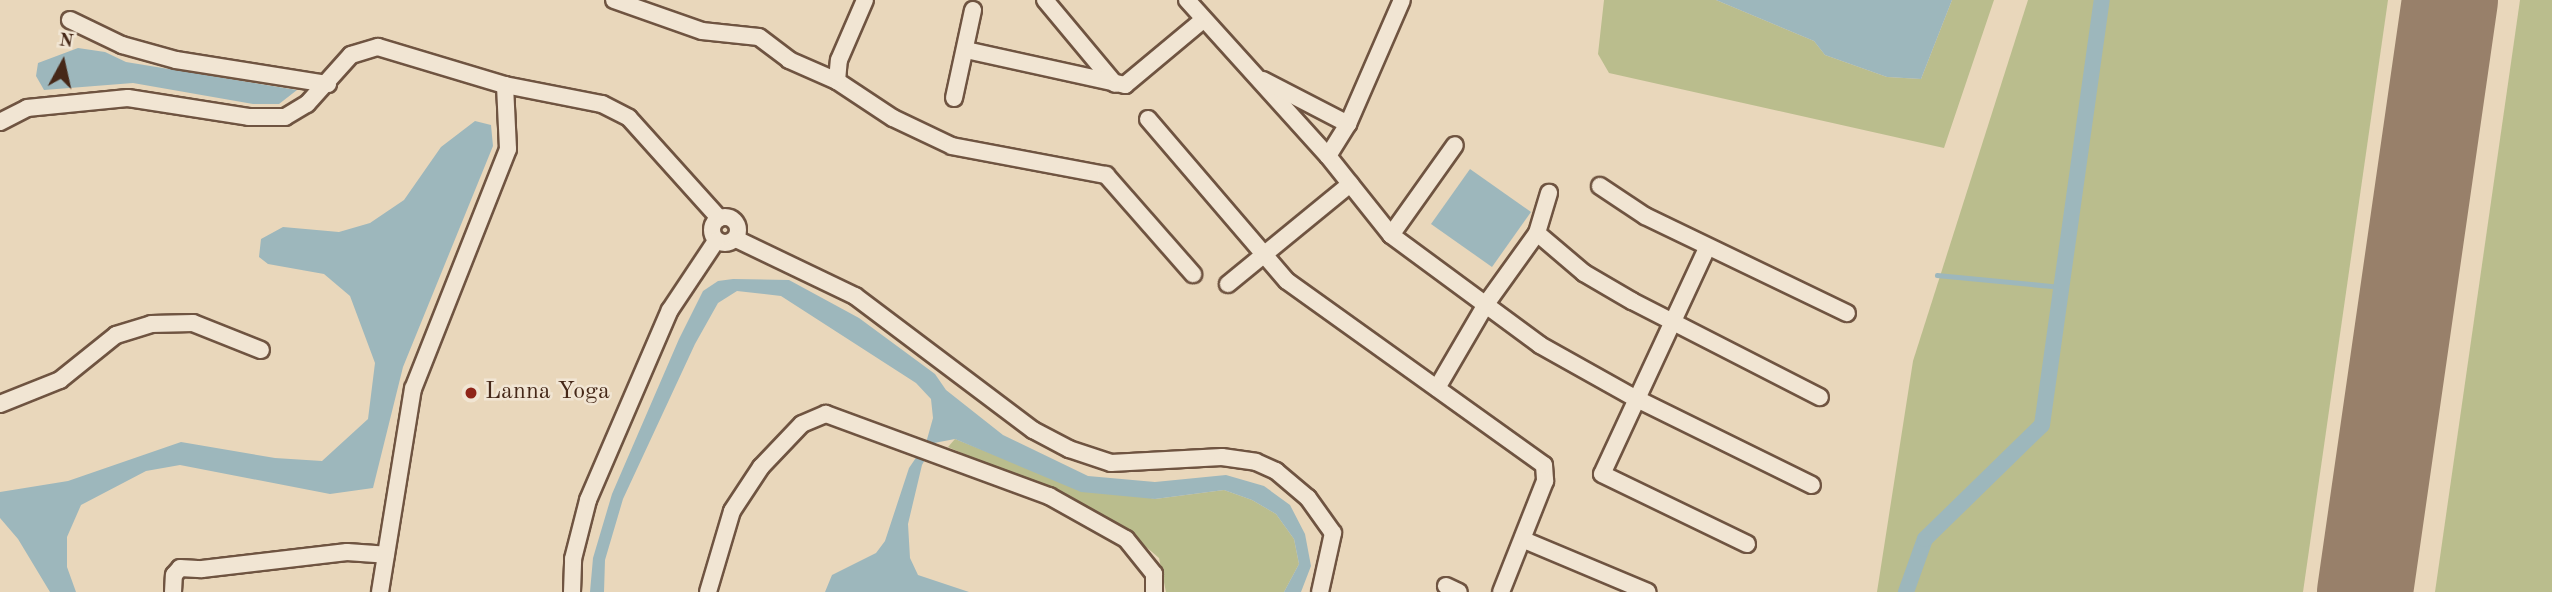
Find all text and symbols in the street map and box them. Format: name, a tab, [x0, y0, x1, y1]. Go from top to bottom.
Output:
north arrow	[28, 28, 98, 98]
text: N	[57, 31, 75, 52]
place label: Lanna Yoga	[485, 379, 610, 407]
marker: Lanna Yoga	[463, 385, 479, 401]

